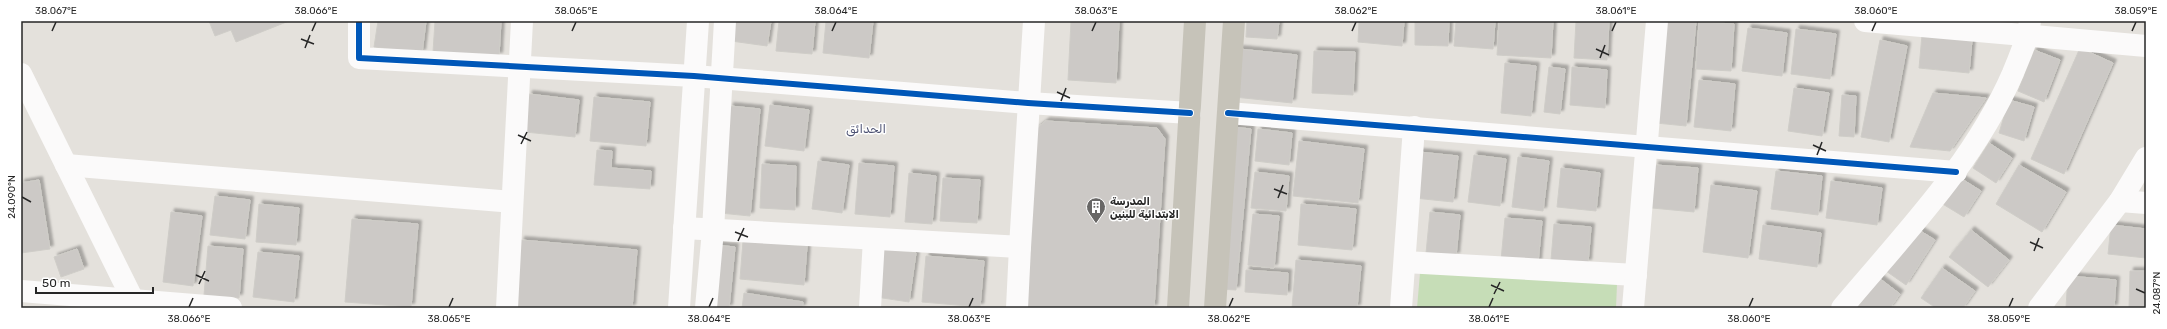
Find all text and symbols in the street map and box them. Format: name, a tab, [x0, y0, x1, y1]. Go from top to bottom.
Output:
text: 38.067°E	[35, 5, 77, 17]
text: 38.066°E	[295, 5, 338, 17]
text: 38.065°E	[555, 5, 597, 17]
text: 38.064°E	[814, 5, 858, 17]
text: 38.063°E	[1075, 5, 1117, 17]
text: 38.062°E	[1335, 5, 1377, 17]
text: 38.061°E	[1596, 5, 1637, 17]
text: 38.060°E	[1854, 5, 1898, 17]
text: 38.059°E	[2115, 5, 2157, 17]
district label: الحدائق	[846, 122, 886, 137]
text: 24.090°N	[6, 175, 18, 219]
place label: المدرسة الابتدائية للبنين	[1110, 195, 1179, 221]
building icon: المدرسة الابتدائية للبنين	[1085, 196, 1107, 224]
scale bar	[36, 269, 153, 295]
text: 24.087°N	[2151, 272, 2163, 314]
text: 50 m	[42, 276, 70, 290]
text: 38.066°E	[168, 313, 211, 325]
text: 38.065°E	[428, 313, 470, 325]
text: 38.064°E	[687, 313, 731, 325]
text: 38.063°E	[948, 313, 990, 325]
text: 38.062°E	[1208, 313, 1250, 325]
text: 38.061°E	[1469, 313, 1510, 325]
text: 38.060°E	[1727, 313, 1771, 325]
text: 38.059°E	[1988, 313, 2030, 325]

